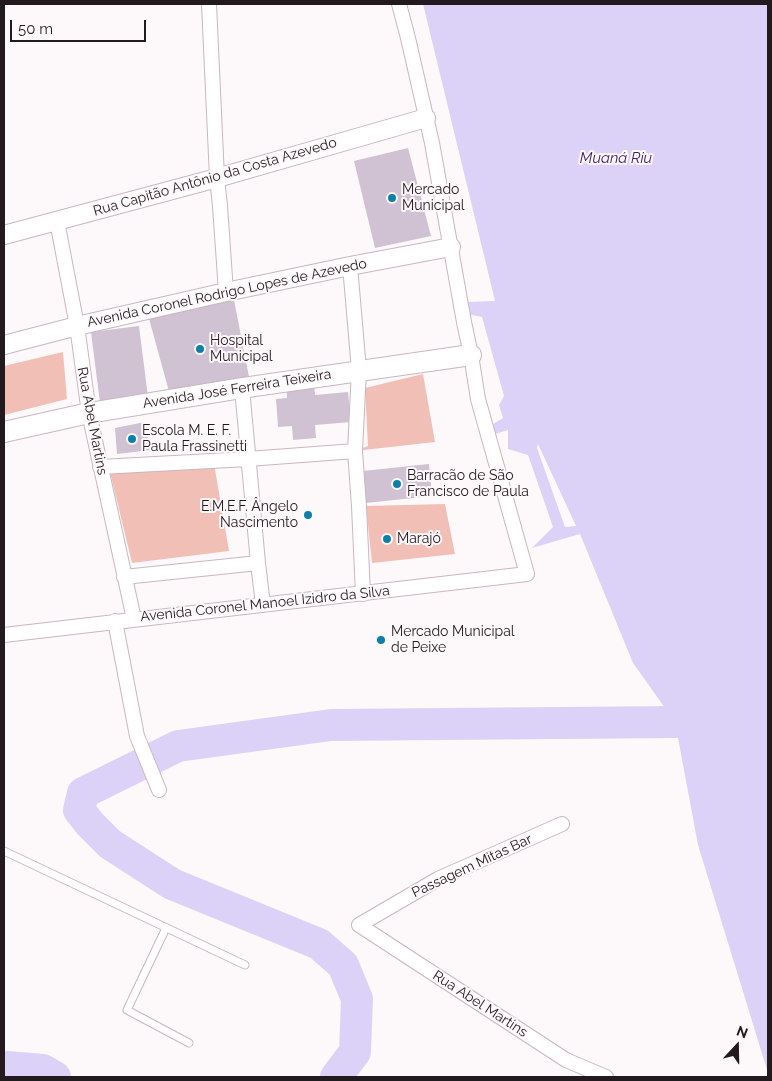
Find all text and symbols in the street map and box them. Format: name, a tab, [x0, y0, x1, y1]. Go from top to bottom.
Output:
scale bar	[12, 10, 149, 42]
text: 50 m	[18, 20, 53, 38]
street label: Rua Capitão Antônio da Costa Azevedo	[91, 134, 339, 220]
water label: Muaná Riu	[580, 149, 652, 167]
place label: Mercado Municipal	[402, 182, 465, 214]
marker: Mercado Municipal	[386, 192, 398, 204]
street label: Avenida Coronel Rodrigo Lopes de Azevedo	[86, 255, 368, 331]
place label: Hospital Municipal	[210, 333, 273, 366]
marker: Hospital Municipal	[194, 343, 206, 355]
street label: Rua Abel Martins	[73, 366, 111, 476]
street label: Avenida José Ferreira Teixeira	[141, 366, 333, 412]
place label: Escola M. E. F. Paula Frassinetti	[142, 423, 247, 456]
marker: Escola M. E. F. Paula Frassinetti	[126, 433, 138, 445]
place label: Barracão de São Francisco de Paula	[407, 468, 529, 501]
marker: Barracão de São Francisco de Paula	[391, 478, 403, 490]
place label: E.M.E.F. Ângelo Nascimento	[201, 499, 298, 532]
marker: E.M.E.F. Ângelo Nascimento	[302, 509, 314, 521]
place label: Marajó	[397, 531, 441, 547]
marker: Marajó	[381, 533, 393, 545]
street label: Avenida Coronel Manoel Izidro da Silva	[139, 583, 391, 625]
place label: Mercado Municipal de Peixe	[391, 624, 515, 656]
marker: Mercado Municipal de Peixe	[375, 634, 387, 646]
street label: Passagem Mitas Bar	[409, 831, 535, 901]
street label: Rua Abel Martins	[429, 967, 531, 1041]
north arrow	[712, 1021, 762, 1071]
text: N	[735, 1023, 750, 1041]

